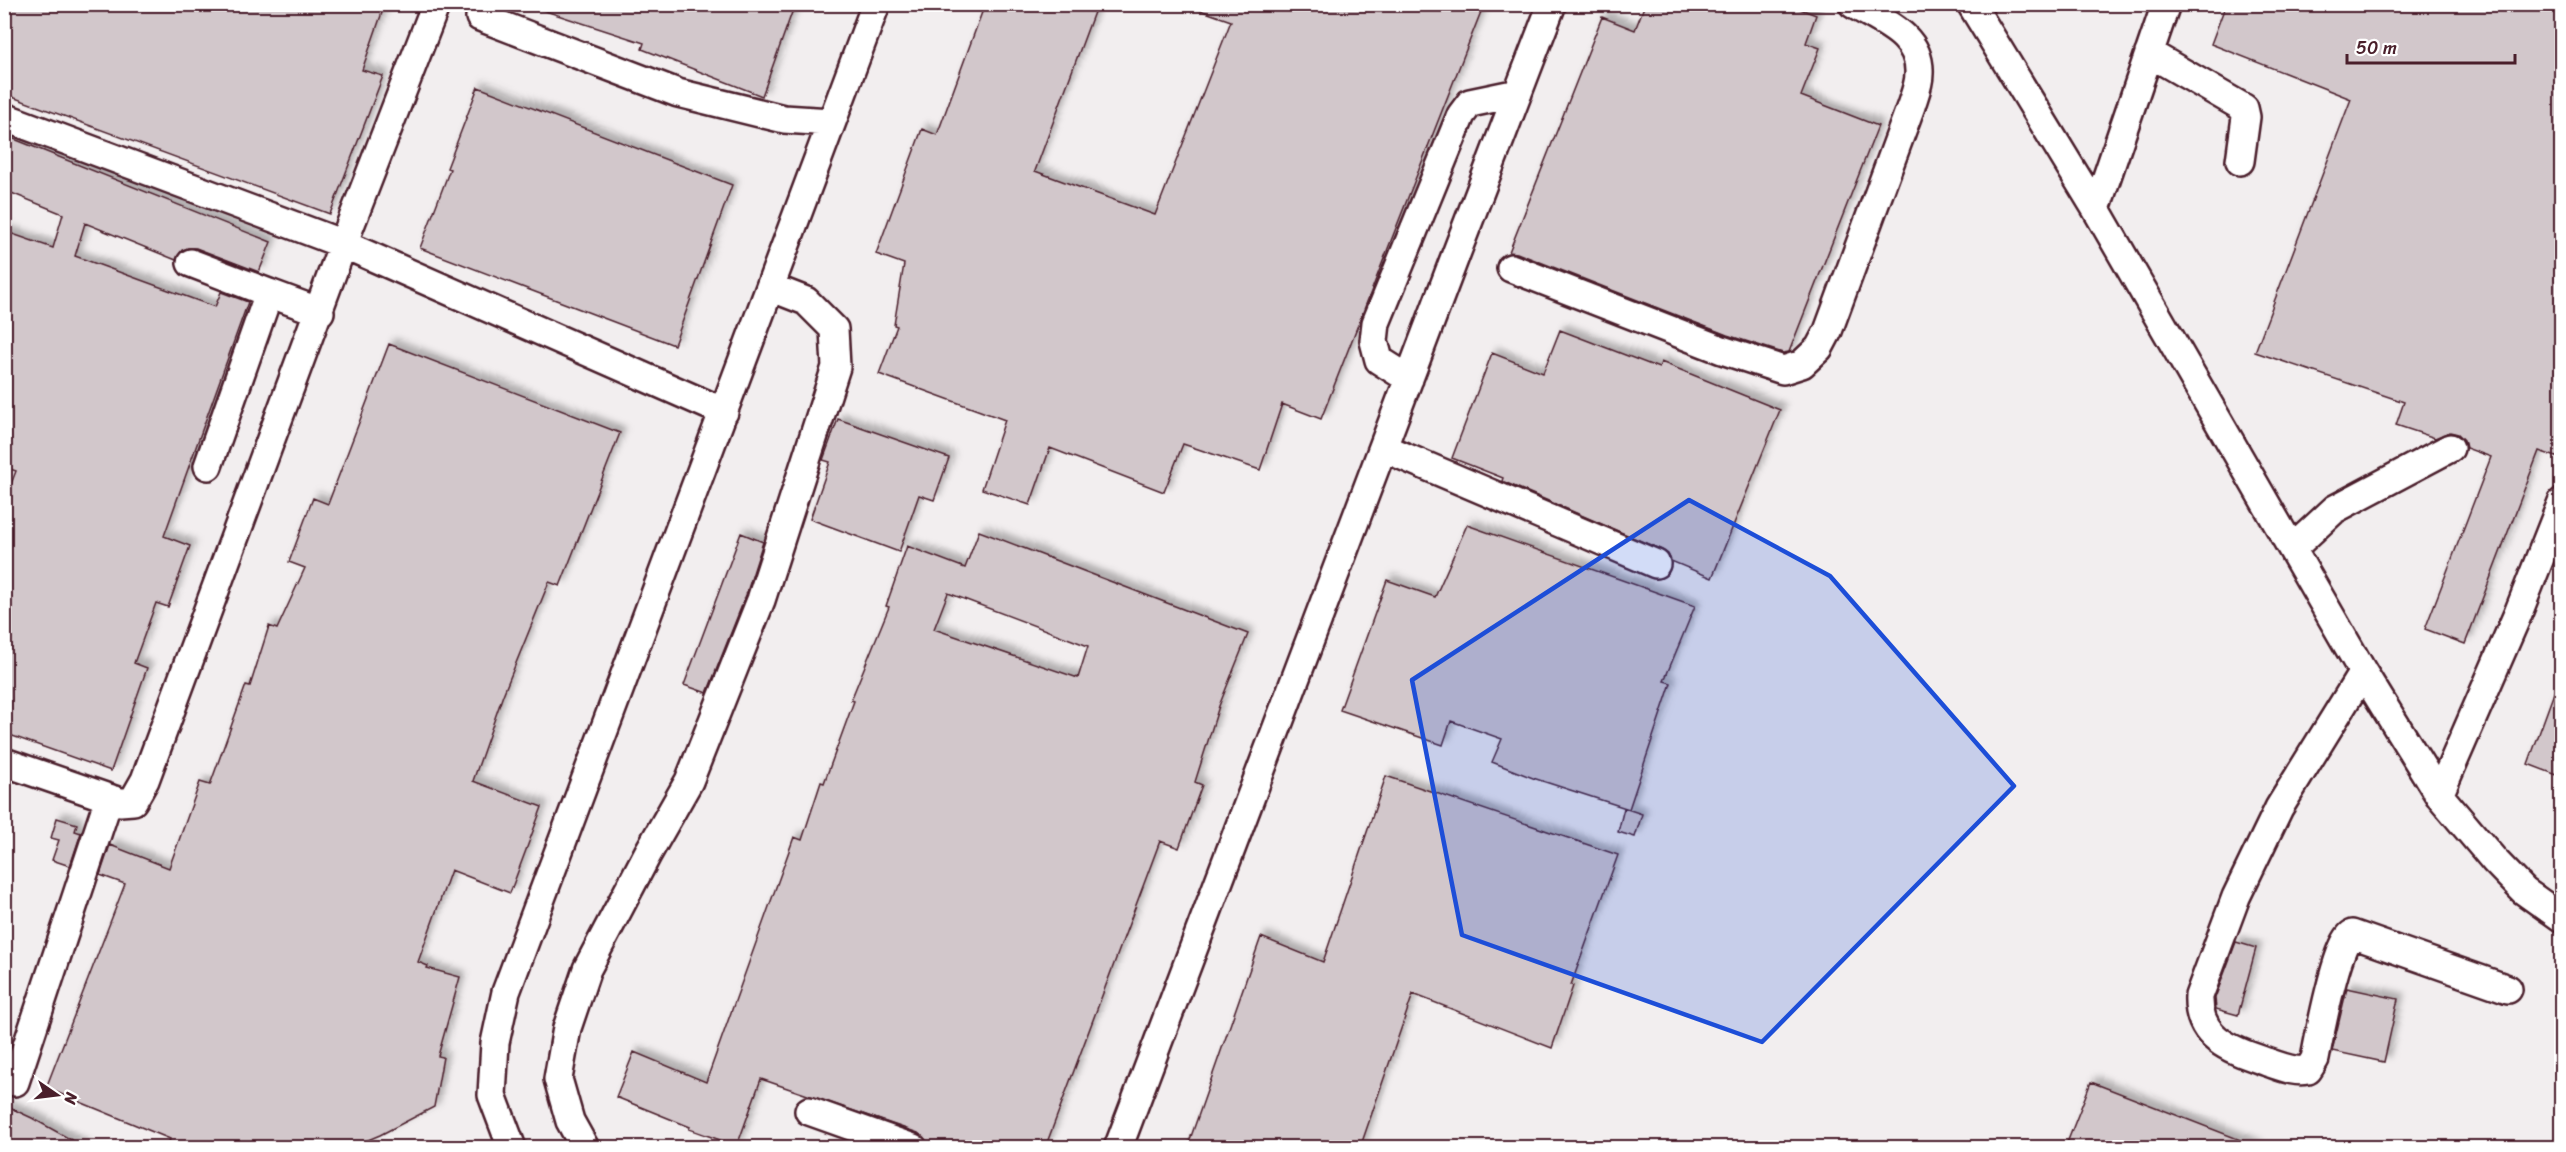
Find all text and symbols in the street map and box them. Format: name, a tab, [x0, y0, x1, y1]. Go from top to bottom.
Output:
scale bar	[2347, 27, 2515, 65]
text: 50 m	[2356, 32, 2397, 64]
north arrow	[27, 1065, 87, 1125]
text: N	[55, 1089, 87, 1108]

